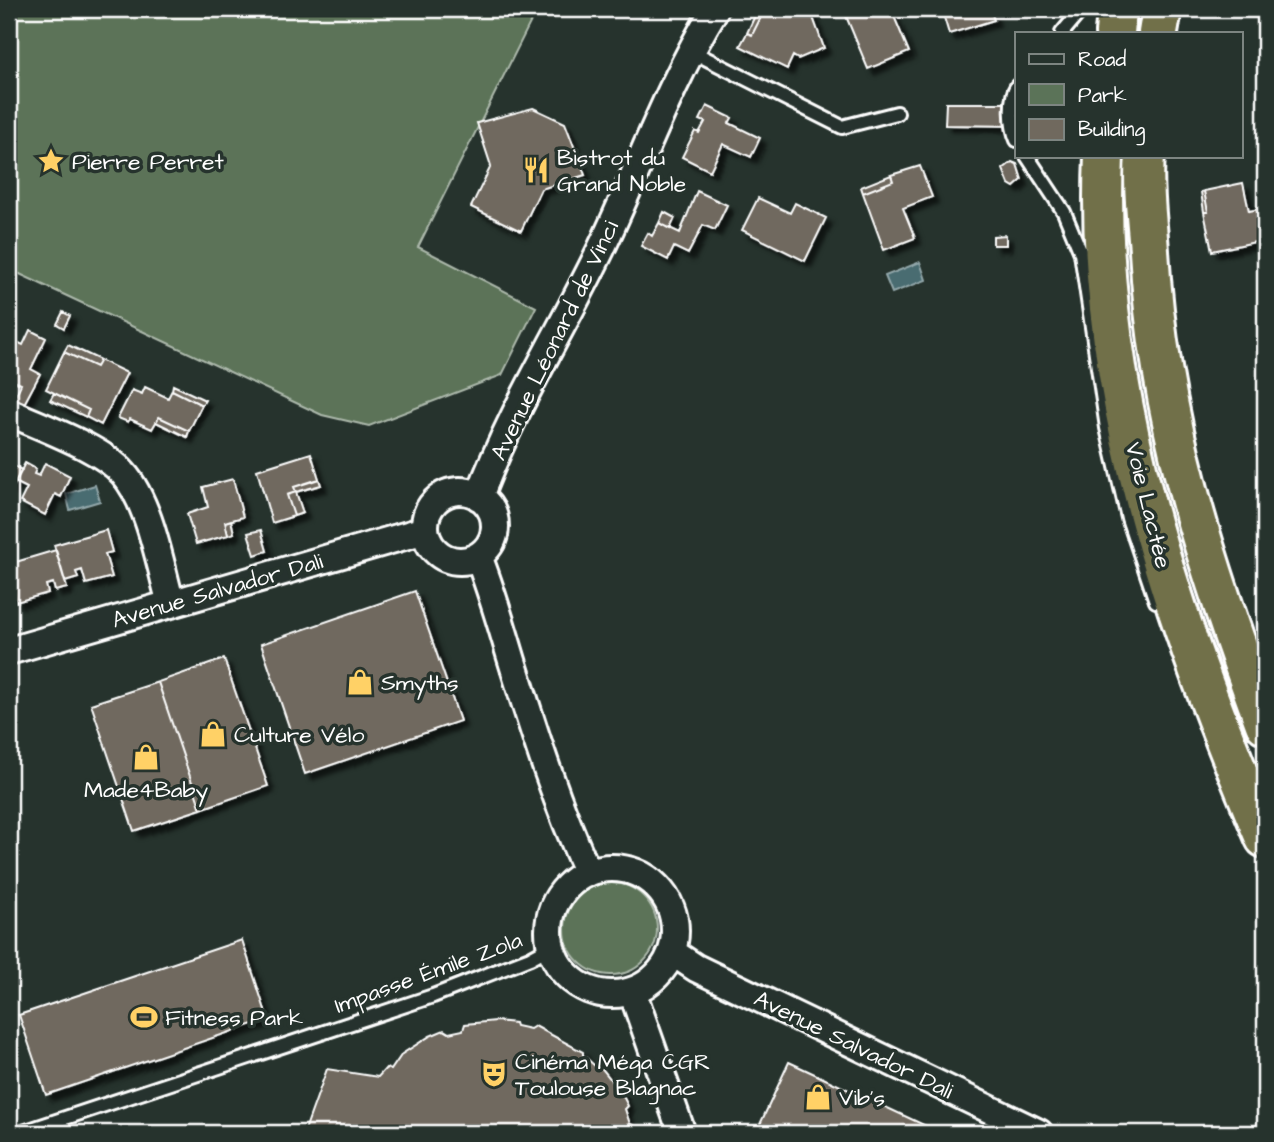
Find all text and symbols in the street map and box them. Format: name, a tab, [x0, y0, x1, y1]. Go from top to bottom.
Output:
legend	[1015, 32, 1242, 158]
text: Road	[1078, 45, 1126, 74]
text: Park	[1078, 81, 1127, 110]
text: Building	[1078, 115, 1146, 146]
place label: Bistrot du Grand Noble	[557, 142, 686, 200]
place icon: Pierre Perret	[36, 146, 66, 176]
place label: Pierre Perret	[72, 146, 225, 178]
restaurant icon: Bistrot du Grand Noble	[521, 155, 551, 185]
street label: Avenue Léonard de Vinci	[483, 215, 627, 466]
street label: Voie Lactée	[1117, 439, 1179, 572]
street label: Avenue Salvador Dali	[108, 545, 327, 636]
shop icon: Smyths	[345, 667, 375, 697]
place label: Smyths	[381, 667, 459, 700]
shop icon: Culture Vélo	[198, 719, 228, 749]
place label: Culture Vélo	[234, 719, 364, 751]
shop icon: Made4Baby	[131, 742, 161, 772]
place label: Made4Baby	[84, 774, 208, 807]
street label: Impasse Émile Zola	[330, 924, 527, 1022]
street label: Avenue Salvador Dali	[749, 983, 959, 1107]
sports icon: Fitness Park	[129, 1002, 159, 1032]
place label: Fitness Park	[165, 1002, 303, 1034]
place label: Cinéma Méga CGR Toulouse Blagnac	[515, 1046, 710, 1105]
theatre icon: Cinéma Méga CGR Toulouse Blagnac	[479, 1059, 509, 1089]
shop icon: Vib's	[803, 1082, 833, 1112]
place label: Vib's	[839, 1082, 885, 1114]

